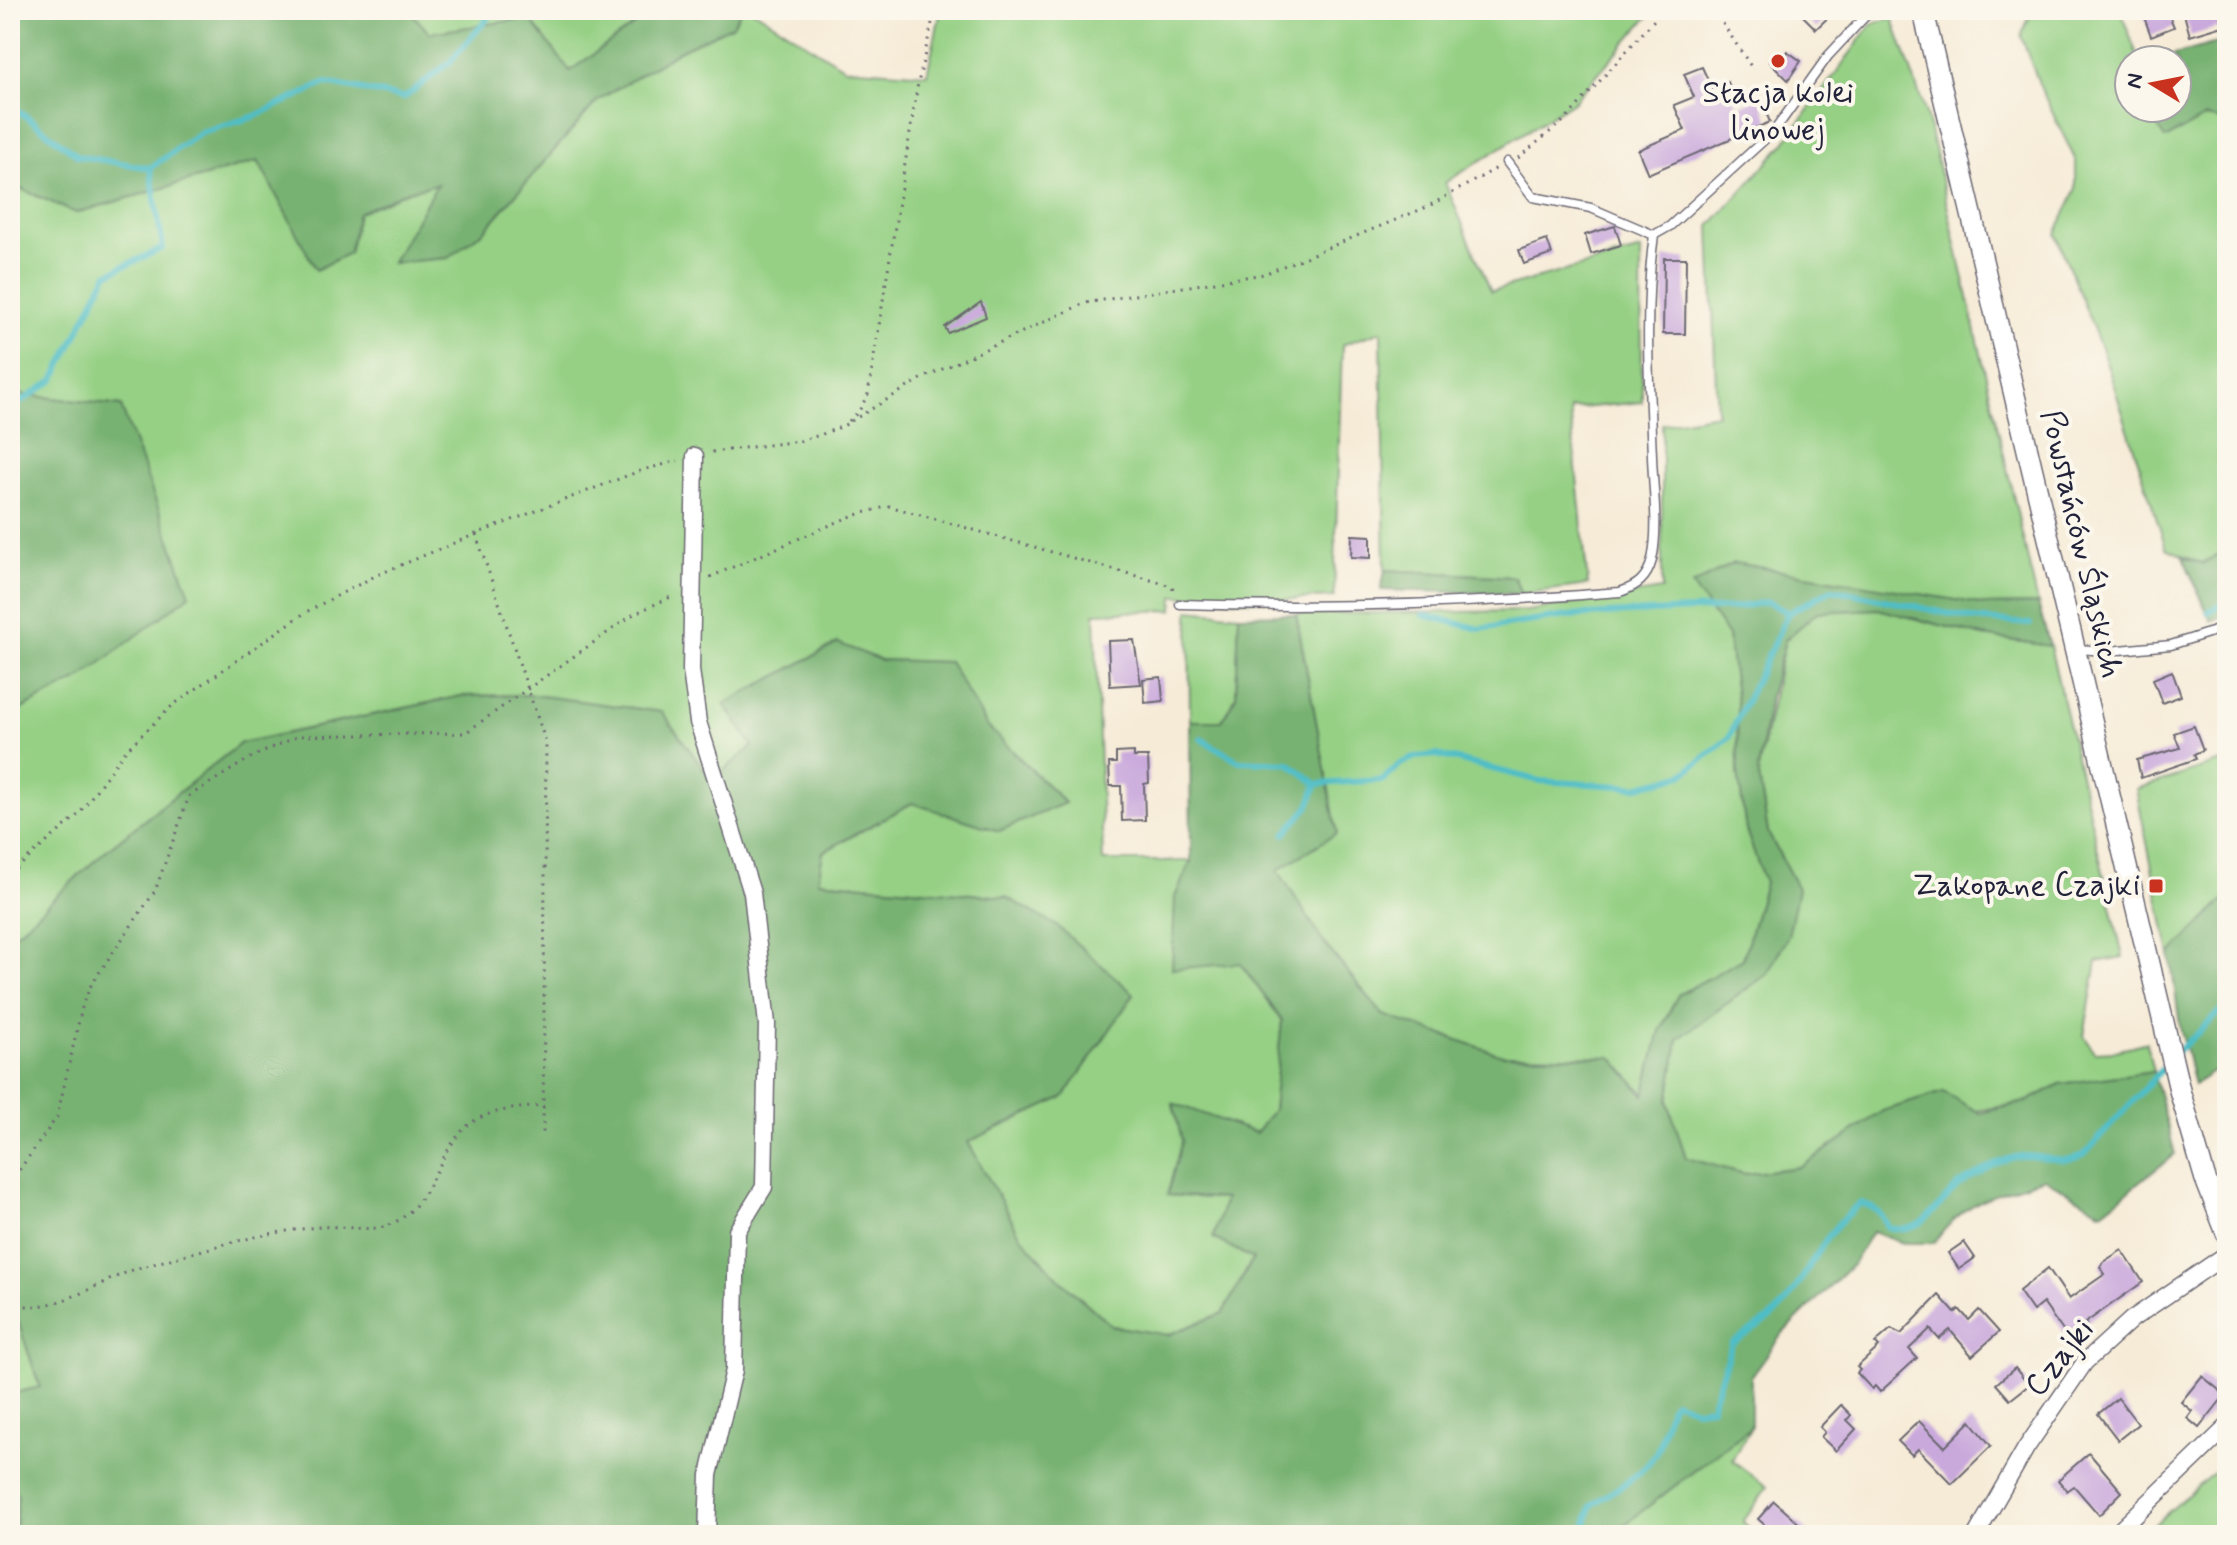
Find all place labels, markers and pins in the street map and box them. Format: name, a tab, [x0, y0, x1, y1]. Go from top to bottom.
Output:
marker: Stacja kolei linowej	[1769, 52, 1787, 70]
place label: Stacja kolei linowej	[1702, 72, 1854, 151]
place label: Zakopane Czajki	[1913, 865, 2140, 907]
marker: Zakopane Czajki	[2147, 877, 2165, 895]

